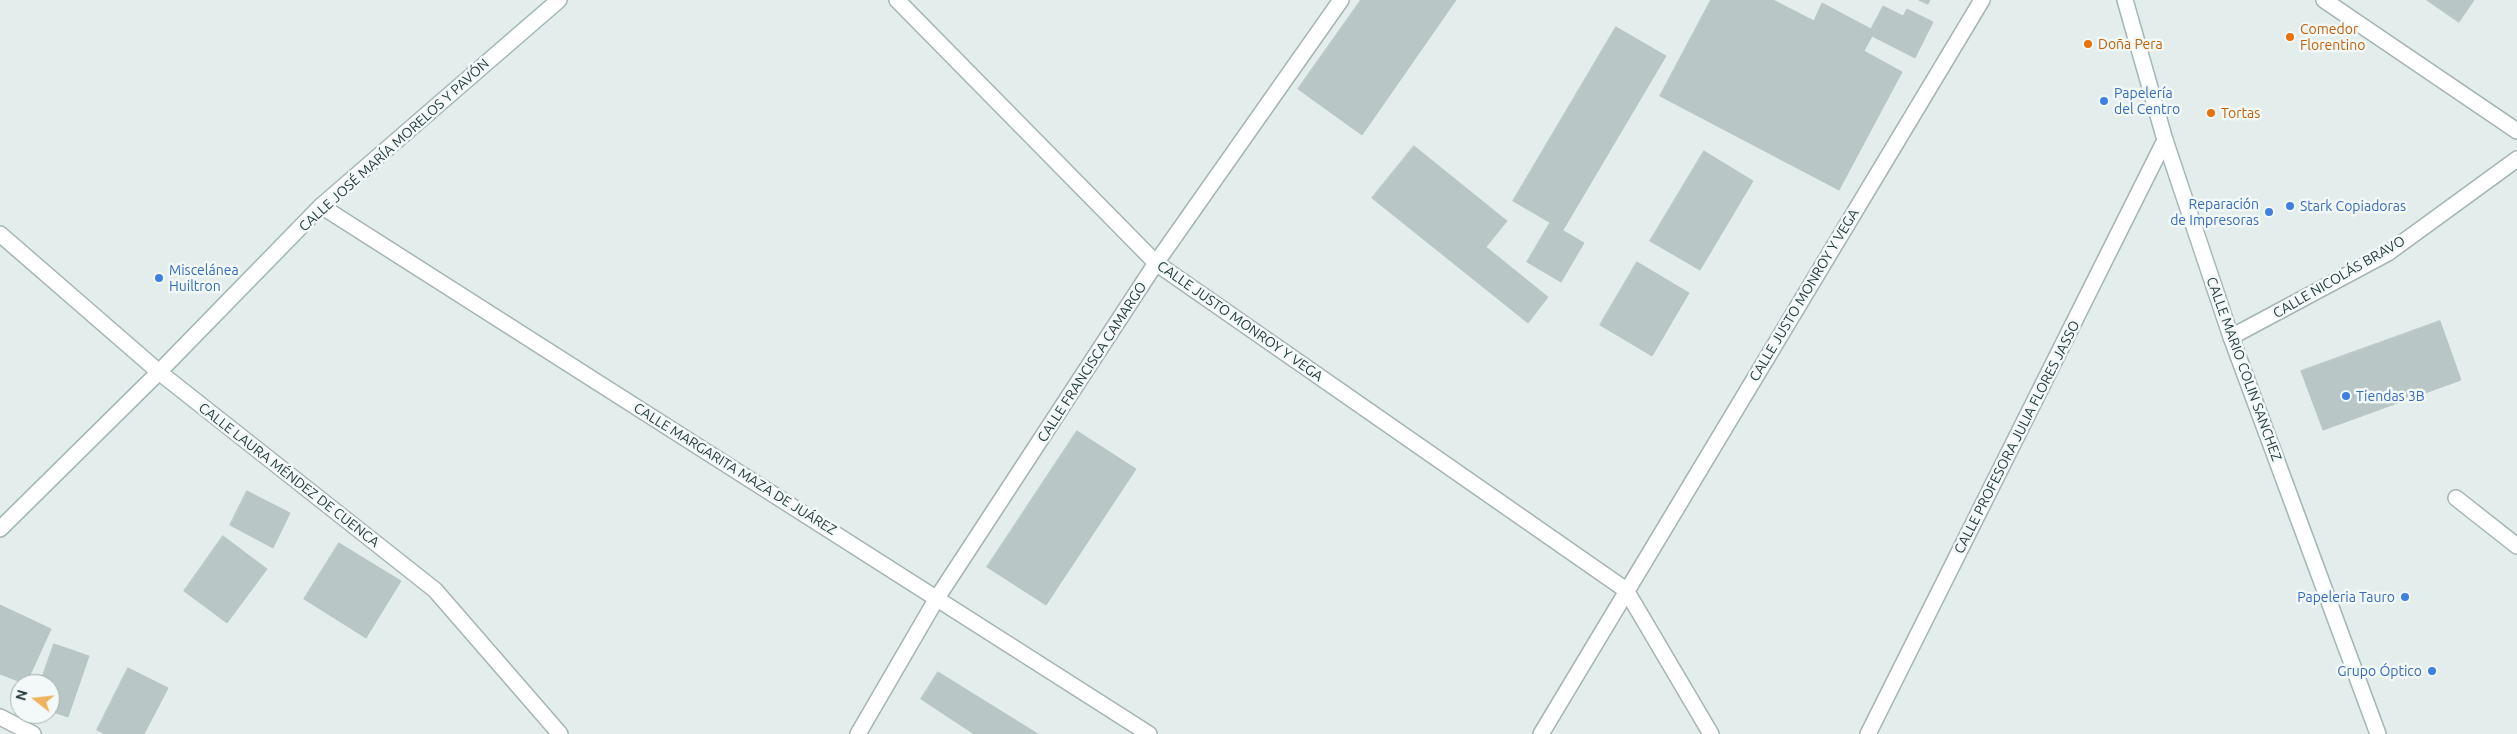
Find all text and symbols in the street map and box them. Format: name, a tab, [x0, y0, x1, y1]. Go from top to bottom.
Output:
place label: Comedor Florentino	[2300, 21, 2365, 54]
marker: Comedor Florentino	[2284, 31, 2296, 43]
place label: Doña Pera	[2098, 36, 2163, 52]
marker: Doña Pera	[2082, 38, 2094, 50]
street label: CALLE JOSÉ MARÍA MORELOS Y PAVÓN	[295, 55, 493, 235]
place label: Papelería del Centro	[2114, 85, 2180, 118]
marker: Papelería del Centro	[2098, 95, 2110, 107]
place label: Tortas	[2221, 105, 2260, 121]
marker: Tortas	[2205, 107, 2217, 119]
place label: Reparación de Impresoras	[2170, 196, 2259, 228]
place label: Stark Copiadoras	[2300, 198, 2406, 214]
marker: Stark Copiadoras	[2284, 200, 2296, 212]
street label: CALLE JUSTO MONROY Y VEGA	[1746, 206, 1862, 384]
marker: Reparación de Impresoras	[2263, 206, 2275, 218]
street label: CALLE NICOLÁS BRAVO	[2270, 232, 2408, 322]
street label: CALLE JUSTO MONROY Y VEGA	[1154, 257, 1326, 385]
place label: Miscelánea Huiltron	[169, 262, 239, 294]
marker: Miscelánea Huiltron	[153, 272, 165, 284]
street label: CALLE MARIO COLIN SANCHEZ	[2203, 275, 2285, 463]
street label: CALLE FRANCISCA CAMARGO	[1034, 279, 1150, 445]
street label: CALLE PROFESORA JULIA FLORES JASSO	[1951, 318, 2083, 556]
place label: Tiendas 3B	[2356, 388, 2425, 404]
marker: Tiendas 3B	[2340, 390, 2352, 402]
street label: CALLE LAURA MÉNDEZ DE CUENCA	[195, 399, 383, 551]
street label: CALLE MARGARITA MAZA DE JUÁREZ	[630, 399, 840, 539]
place label: Papeleria Tauro	[2297, 589, 2395, 605]
marker: Papeleria Tauro	[2399, 591, 2411, 603]
place label: Grupo Óptico	[2337, 663, 2422, 679]
marker: Grupo Óptico	[2426, 665, 2438, 677]
north arrow	[10, 674, 60, 724]
text: N	[12, 688, 31, 702]

